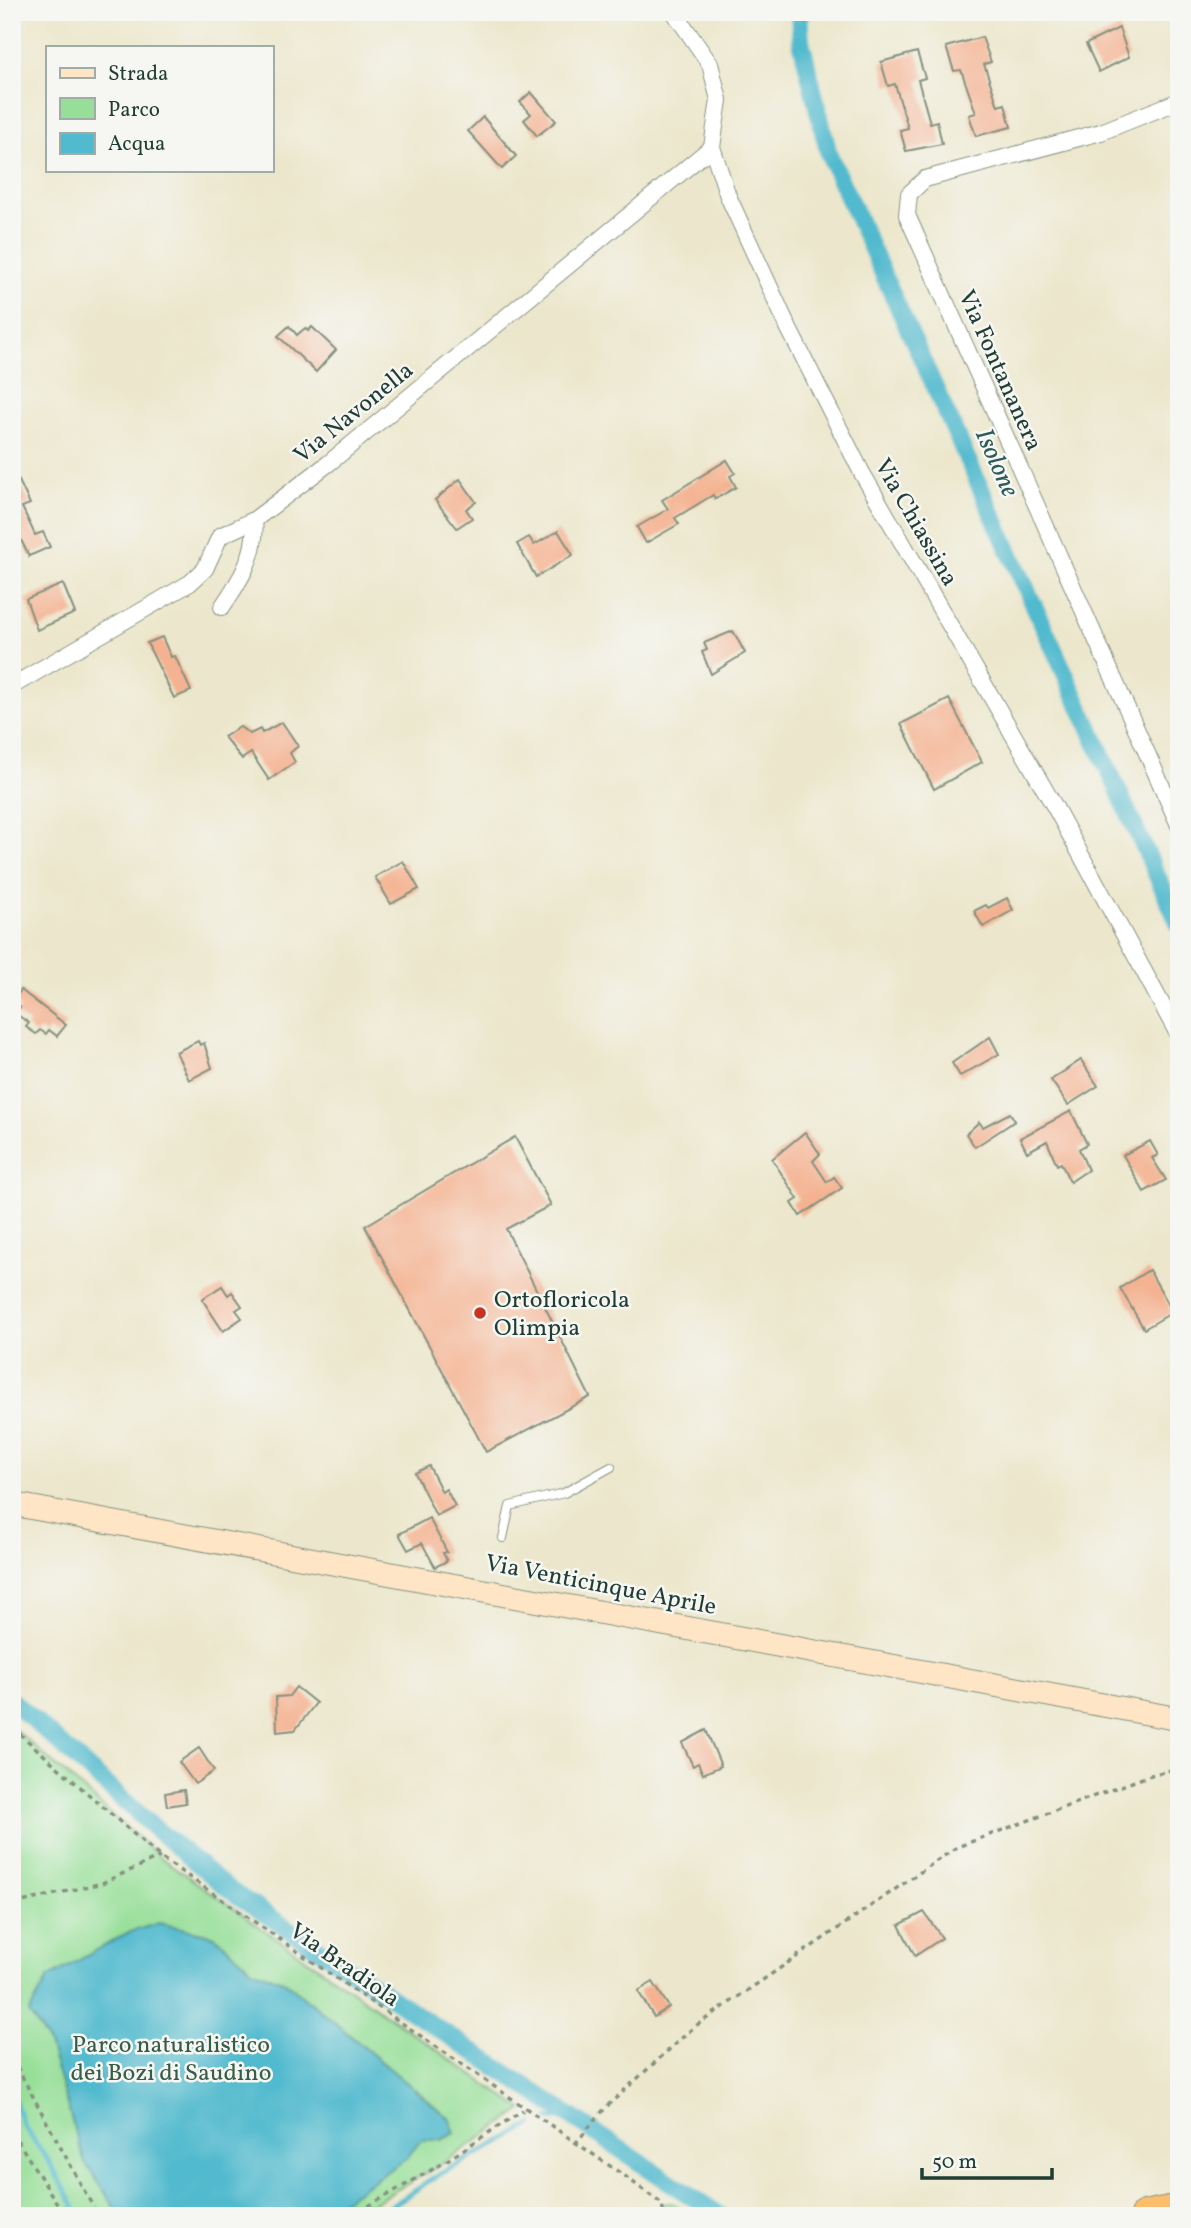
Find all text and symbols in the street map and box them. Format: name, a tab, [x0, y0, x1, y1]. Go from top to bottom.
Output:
legend	[46, 46, 273, 172]
text: Strada	[108, 60, 169, 89]
text: Parco	[108, 96, 160, 125]
text: Acqua	[108, 130, 166, 159]
street label: Via Fontananera	[948, 285, 1050, 457]
street label: Via Navonella	[287, 355, 421, 473]
water label: Isolone	[965, 423, 1027, 503]
street label: Via Chiassina	[865, 453, 966, 593]
place label: Ortofloricola Olimpia	[494, 1284, 630, 1346]
marker: Ortofloricola Olimpia	[472, 1305, 488, 1321]
street label: Via Venticinque Aprile	[482, 1547, 719, 1625]
street label: Via Bradiola	[281, 1915, 406, 2016]
park label: Parco naturalistico dei Bozi di Saudino	[71, 2029, 271, 2091]
scale bar	[922, 2137, 1051, 2181]
text: 50 m	[932, 2148, 977, 2177]

